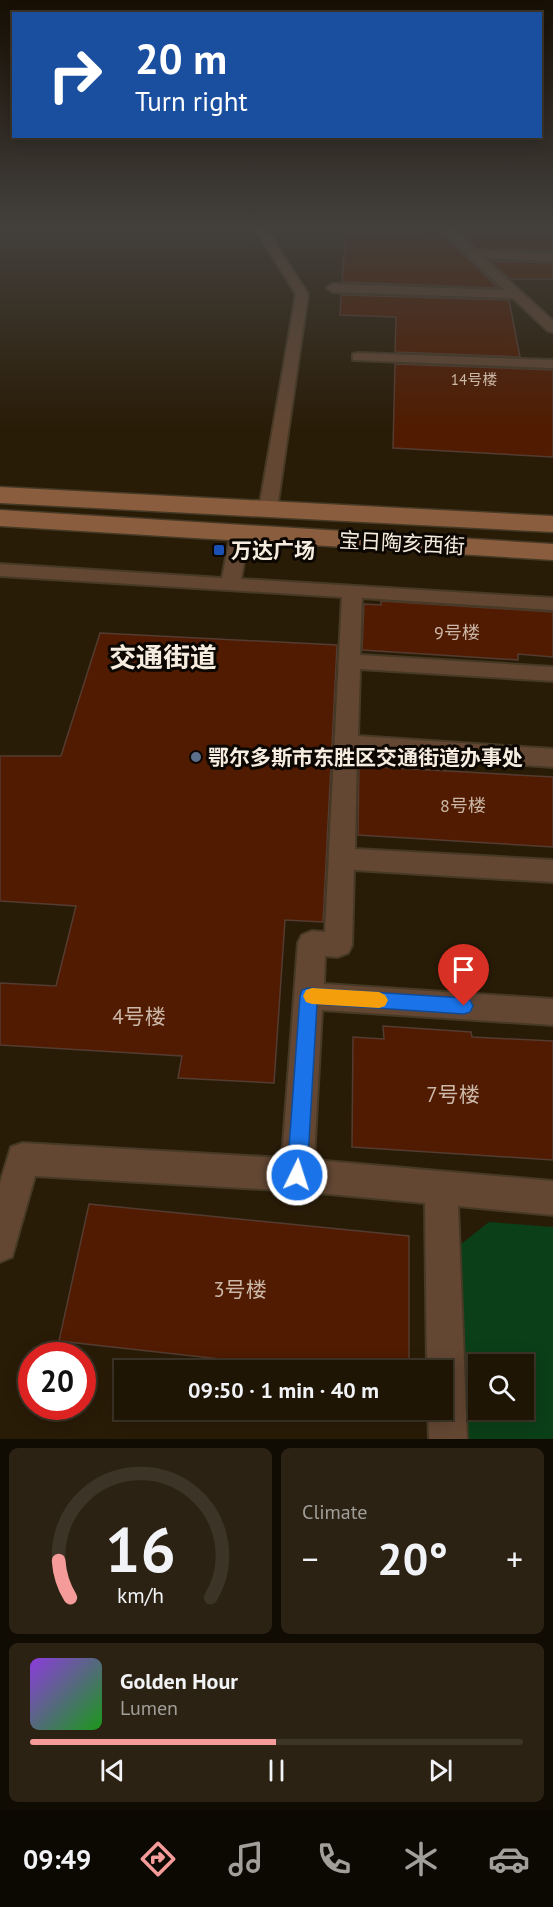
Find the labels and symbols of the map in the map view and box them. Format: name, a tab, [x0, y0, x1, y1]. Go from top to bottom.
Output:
house number: 14号楼	[451, 370, 497, 389]
street label: 宝日陶亥西街	[338, 526, 466, 560]
place label: 万达广场	[231, 537, 315, 564]
marker: 万达广场	[212, 543, 226, 557]
house number: 9号楼	[434, 621, 480, 644]
district label: 交通街道	[109, 640, 217, 674]
place label: 鄂尔多斯市东胜区交通街道办事处	[208, 744, 523, 771]
marker: 鄂尔多斯市东胜区交通街道办事处	[189, 750, 203, 764]
house number: 8号楼	[440, 794, 486, 817]
pin	[438, 944, 489, 1006]
house number: 4号楼	[112, 1003, 166, 1030]
house number: 7号楼	[426, 1081, 480, 1108]
position arrow	[265, 1143, 329, 1207]
house number: 3号楼	[213, 1276, 267, 1303]
speed limit sign: 20	[18, 1342, 96, 1420]

